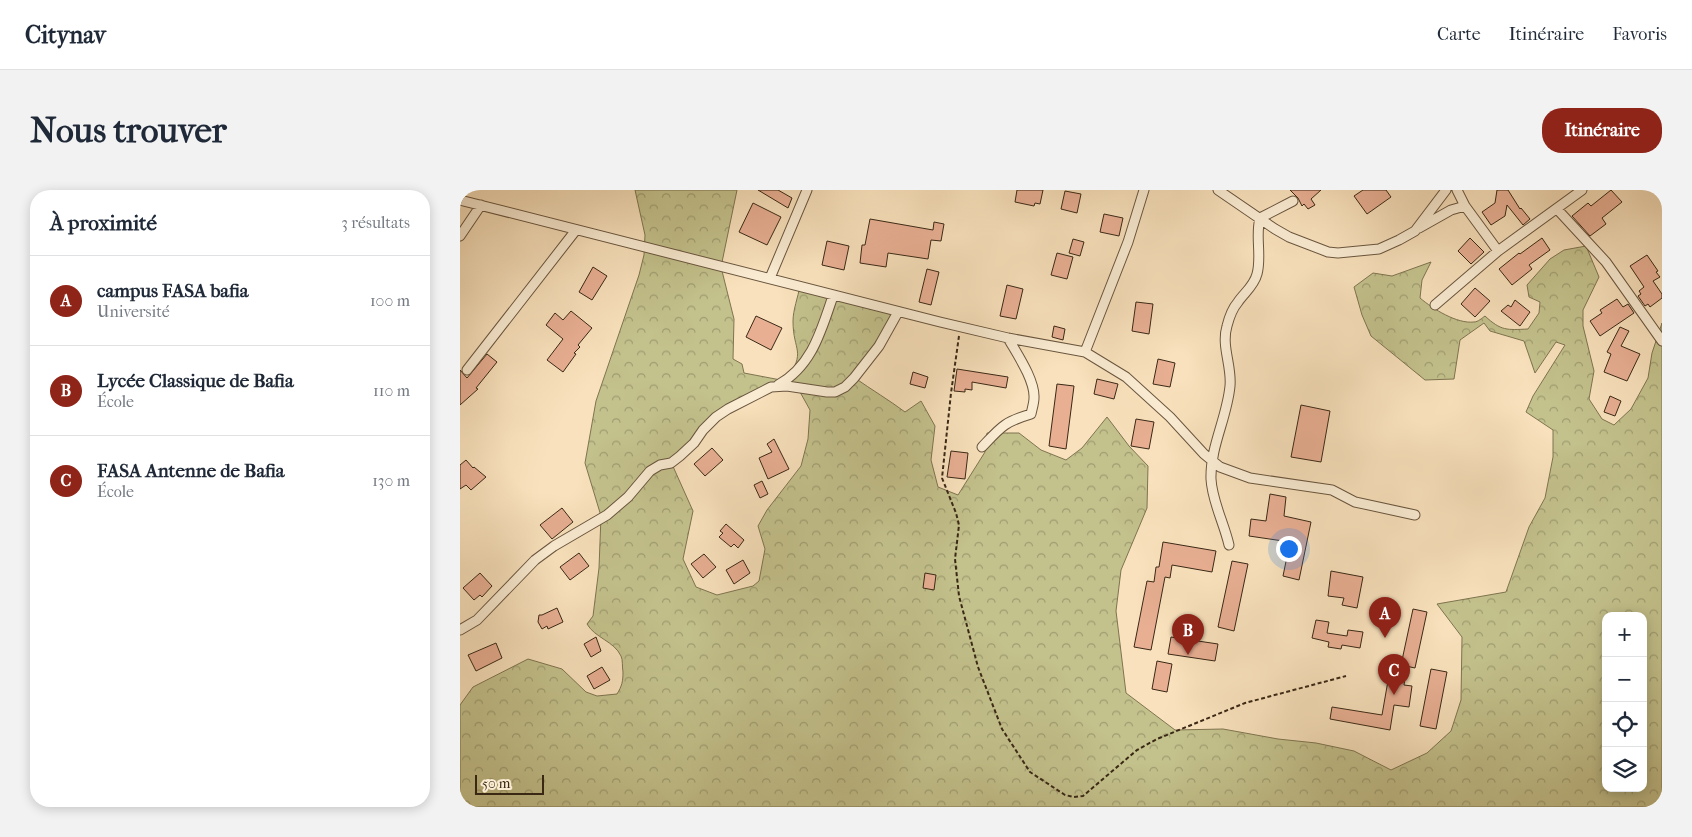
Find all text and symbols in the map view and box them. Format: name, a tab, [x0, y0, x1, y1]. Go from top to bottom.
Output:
text: Citynav	[25, 21, 106, 49]
text: Carte	[1437, 24, 1481, 45]
text: Itinéraire	[1509, 24, 1584, 45]
text: Favoris	[1612, 24, 1667, 45]
button: Itinéraire	[1542, 108, 1662, 153]
text: Nous trouver	[30, 110, 227, 151]
text: À proximité	[50, 211, 157, 235]
text: 3 résultats	[341, 213, 410, 232]
text: campus FASA bafia	[97, 280, 249, 302]
text: A	[61, 291, 71, 310]
text: 100 m	[370, 291, 410, 310]
text: Université	[97, 302, 170, 321]
text: Lycée Classique de Bafia	[97, 370, 294, 392]
text: B	[61, 381, 71, 400]
text: 110 m	[373, 381, 410, 400]
text: École	[97, 392, 134, 411]
text: FASA Antenne de Bafia	[97, 460, 285, 482]
text: C	[61, 471, 71, 490]
text: 130 m	[372, 471, 410, 490]
text: École	[97, 482, 134, 501]
your location	[1276, 536, 1302, 562]
pin: A	[1369, 597, 1401, 638]
map controls	[1602, 612, 1647, 792]
button: +	[1602, 612, 1647, 657]
pin: B	[1172, 614, 1204, 655]
pin: C	[1378, 654, 1410, 695]
button: −	[1602, 657, 1647, 702]
button: locate	[1602, 702, 1647, 747]
button: layers	[1602, 747, 1647, 792]
scale bar	[475, 772, 544, 795]
text: 50 m	[482, 775, 510, 792]

